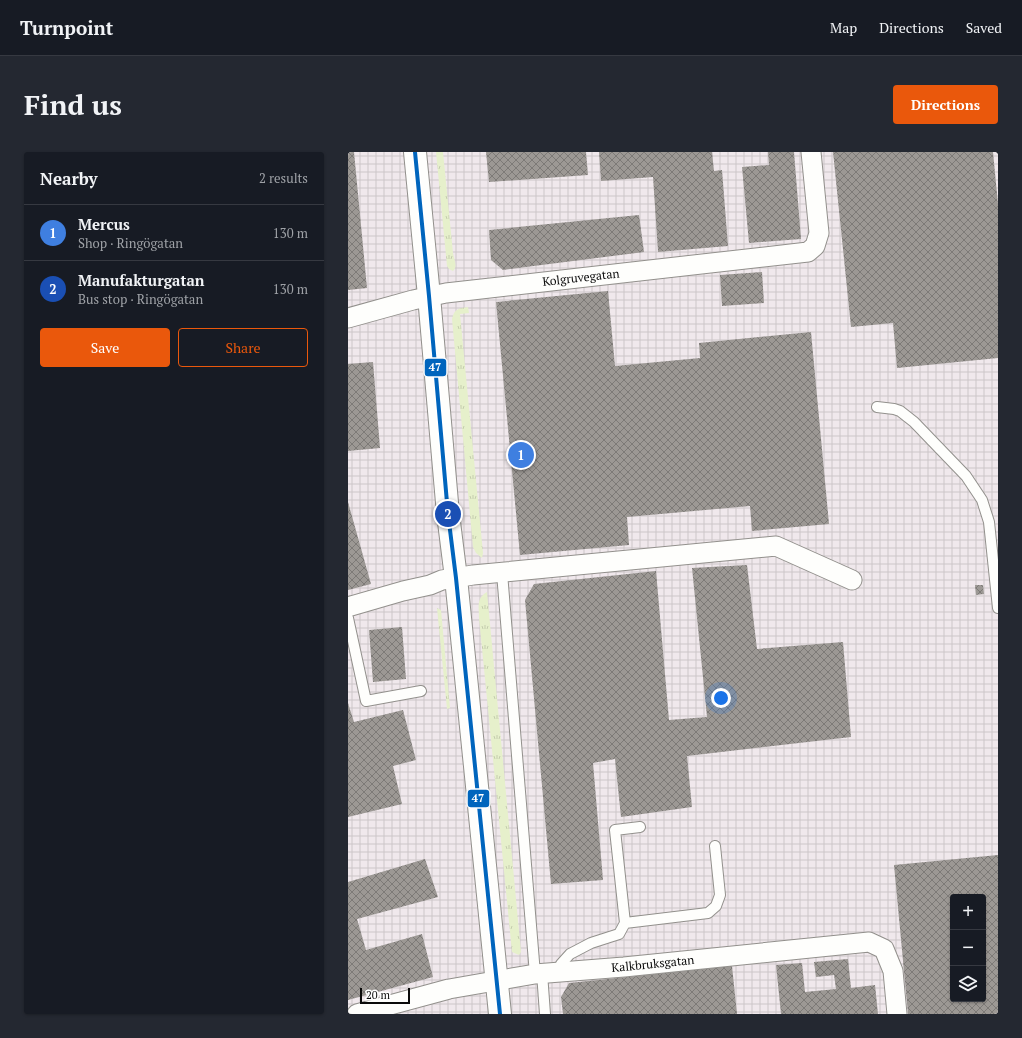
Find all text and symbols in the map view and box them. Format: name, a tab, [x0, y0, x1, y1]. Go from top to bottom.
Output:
text: Turnpoint	[20, 15, 113, 40]
text: Map	[830, 18, 857, 37]
text: Directions	[879, 18, 944, 37]
text: Saved	[966, 18, 1002, 37]
button: Directions	[893, 85, 998, 124]
text: Find us	[24, 86, 122, 123]
text: Nearby	[40, 167, 98, 190]
text: 2 results	[259, 169, 308, 187]
text: Mercus	[78, 214, 130, 234]
text: 1	[49, 224, 57, 242]
text: 130 m	[273, 224, 308, 242]
text: Shop · Ringögatan	[78, 234, 183, 252]
street label: Kolgruvegatan	[542, 265, 620, 289]
text: Manufakturgatan	[78, 270, 204, 290]
text: 2	[49, 280, 57, 298]
text: 130 m	[273, 280, 308, 298]
text: Bus stop · Ringögatan	[78, 290, 203, 308]
button: Save	[40, 328, 170, 367]
button: Share	[178, 328, 308, 367]
line badge: 47	[424, 358, 447, 377]
text: 47	[429, 360, 441, 374]
pin: 1	[508, 440, 534, 470]
pin: 2	[435, 499, 461, 529]
your location	[711, 688, 731, 708]
line badge: 47	[467, 789, 490, 808]
text: 47	[472, 791, 484, 805]
map controls	[950, 894, 986, 1002]
button: +	[950, 894, 986, 930]
button: −	[950, 930, 986, 966]
street label: Kalkbruksgatan	[611, 952, 695, 975]
button: layers	[950, 966, 986, 1002]
scale bar	[360, 986, 410, 1005]
text: 20 m	[366, 988, 390, 1002]

